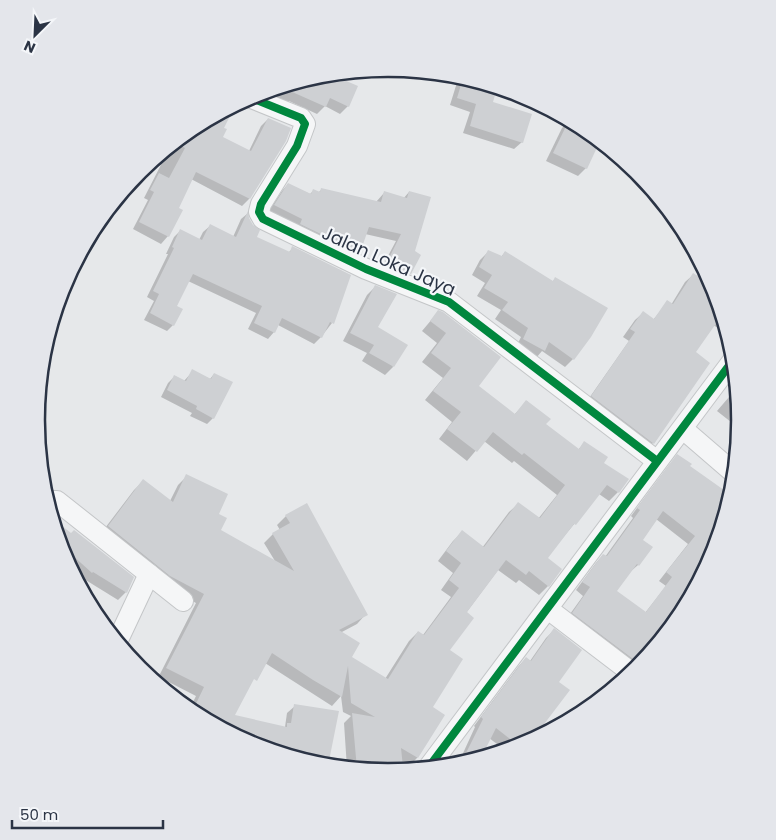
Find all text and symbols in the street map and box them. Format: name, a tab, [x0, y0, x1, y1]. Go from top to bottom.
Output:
north arrow	[10, 10, 60, 60]
text: N	[21, 36, 39, 58]
street label: Jalan Loka Jaya	[318, 220, 460, 302]
scale bar	[12, 798, 164, 830]
text: 50 m	[20, 804, 58, 825]

